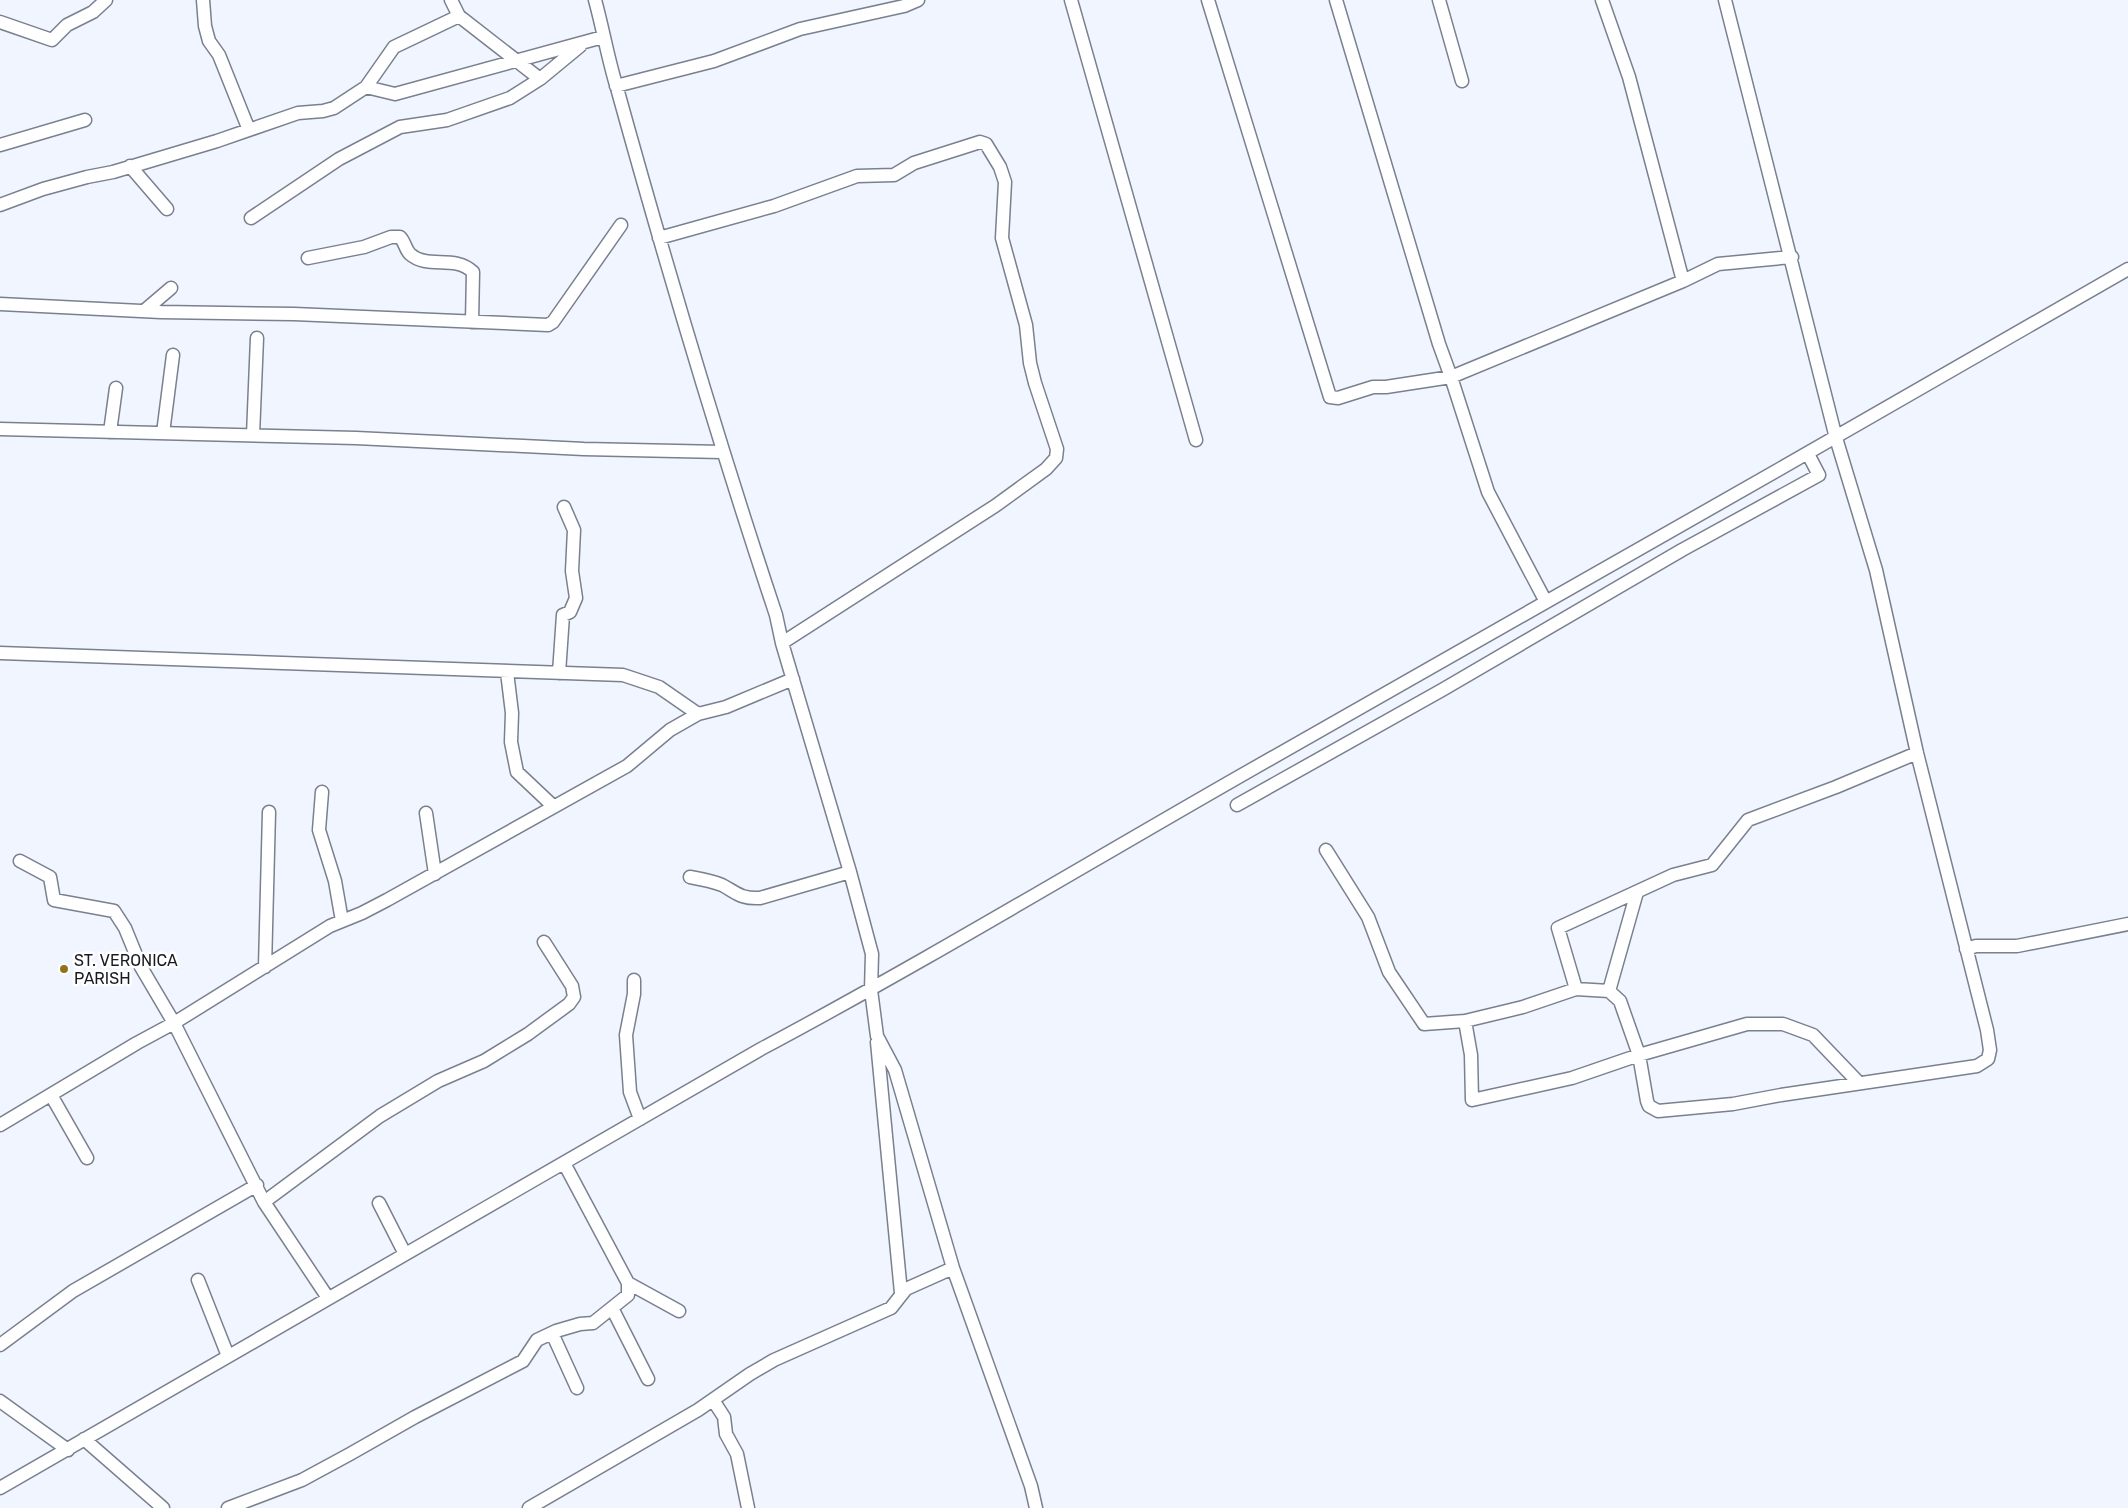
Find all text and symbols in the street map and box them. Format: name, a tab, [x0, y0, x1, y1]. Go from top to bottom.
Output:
place label: ST. VERONICA PARISH	[74, 951, 178, 988]
marker: ST. VERONICA PARISH	[58, 963, 70, 975]

